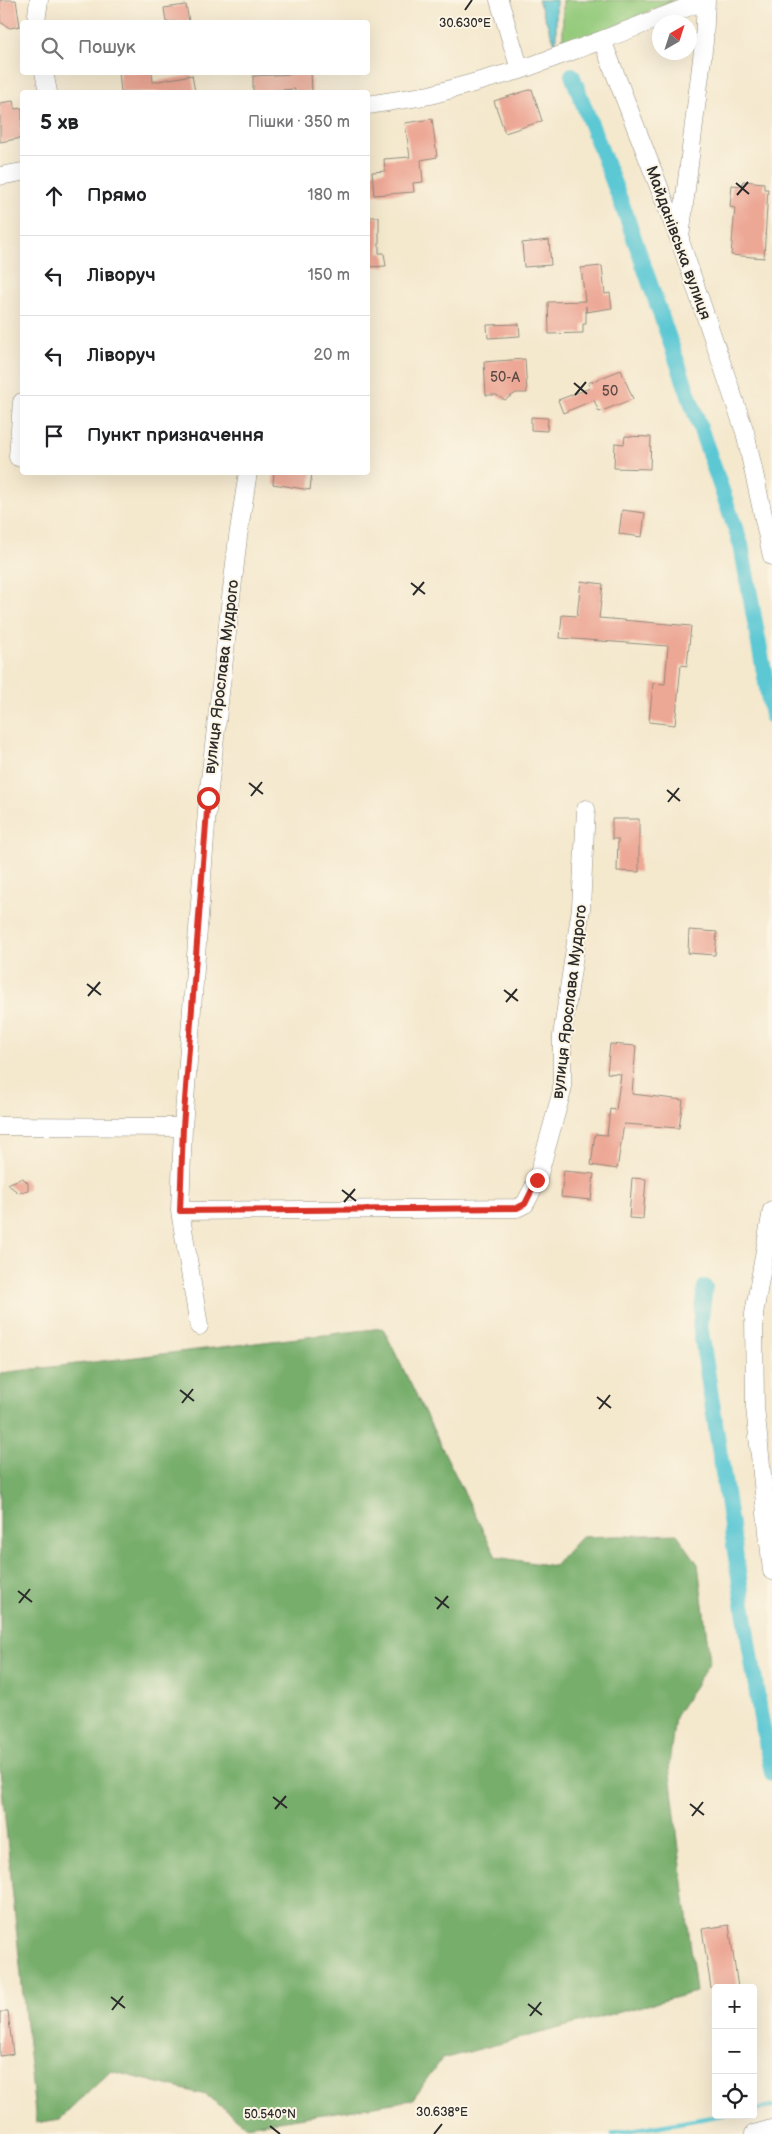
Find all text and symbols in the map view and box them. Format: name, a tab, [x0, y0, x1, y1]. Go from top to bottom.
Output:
north arrow	[652, 15, 697, 60]
text: 30.630°E	[439, 16, 491, 31]
search box	[20, 20, 370, 75]
icon: search	[38, 34, 66, 62]
text: Пошук	[78, 36, 136, 59]
text: 5 хв	[40, 110, 79, 135]
text: Пішки · 350 m	[248, 113, 350, 132]
street label: Майданівська вулиця	[641, 163, 715, 323]
icon: ahead	[40, 182, 68, 210]
text: Прямо	[87, 184, 147, 207]
text: 180 m	[308, 186, 350, 205]
icon: left	[40, 262, 68, 290]
text: Ліворуч	[87, 264, 156, 287]
text: 150 m	[308, 266, 350, 285]
icon: left	[40, 342, 68, 370]
text: Ліворуч	[87, 344, 156, 367]
text: 20 m	[314, 346, 350, 365]
house number: 50-А	[490, 369, 520, 386]
house number: 50	[602, 383, 618, 400]
icon: arrive	[40, 422, 68, 450]
text: Пункт призначення	[87, 424, 264, 447]
street label: вулиця Ярослава Мудрого	[201, 579, 243, 775]
route start	[197, 787, 220, 810]
street label: вулиця Ярослава Мудрого	[549, 904, 591, 1100]
route end	[526, 1169, 549, 1192]
map controls	[712, 1984, 757, 2119]
button: +	[712, 1984, 757, 2029]
button: −	[712, 2029, 757, 2074]
button: locate	[712, 2074, 757, 2119]
text: 30.638°E	[416, 2105, 468, 2120]
text: 50.540°N	[244, 2107, 296, 2122]

